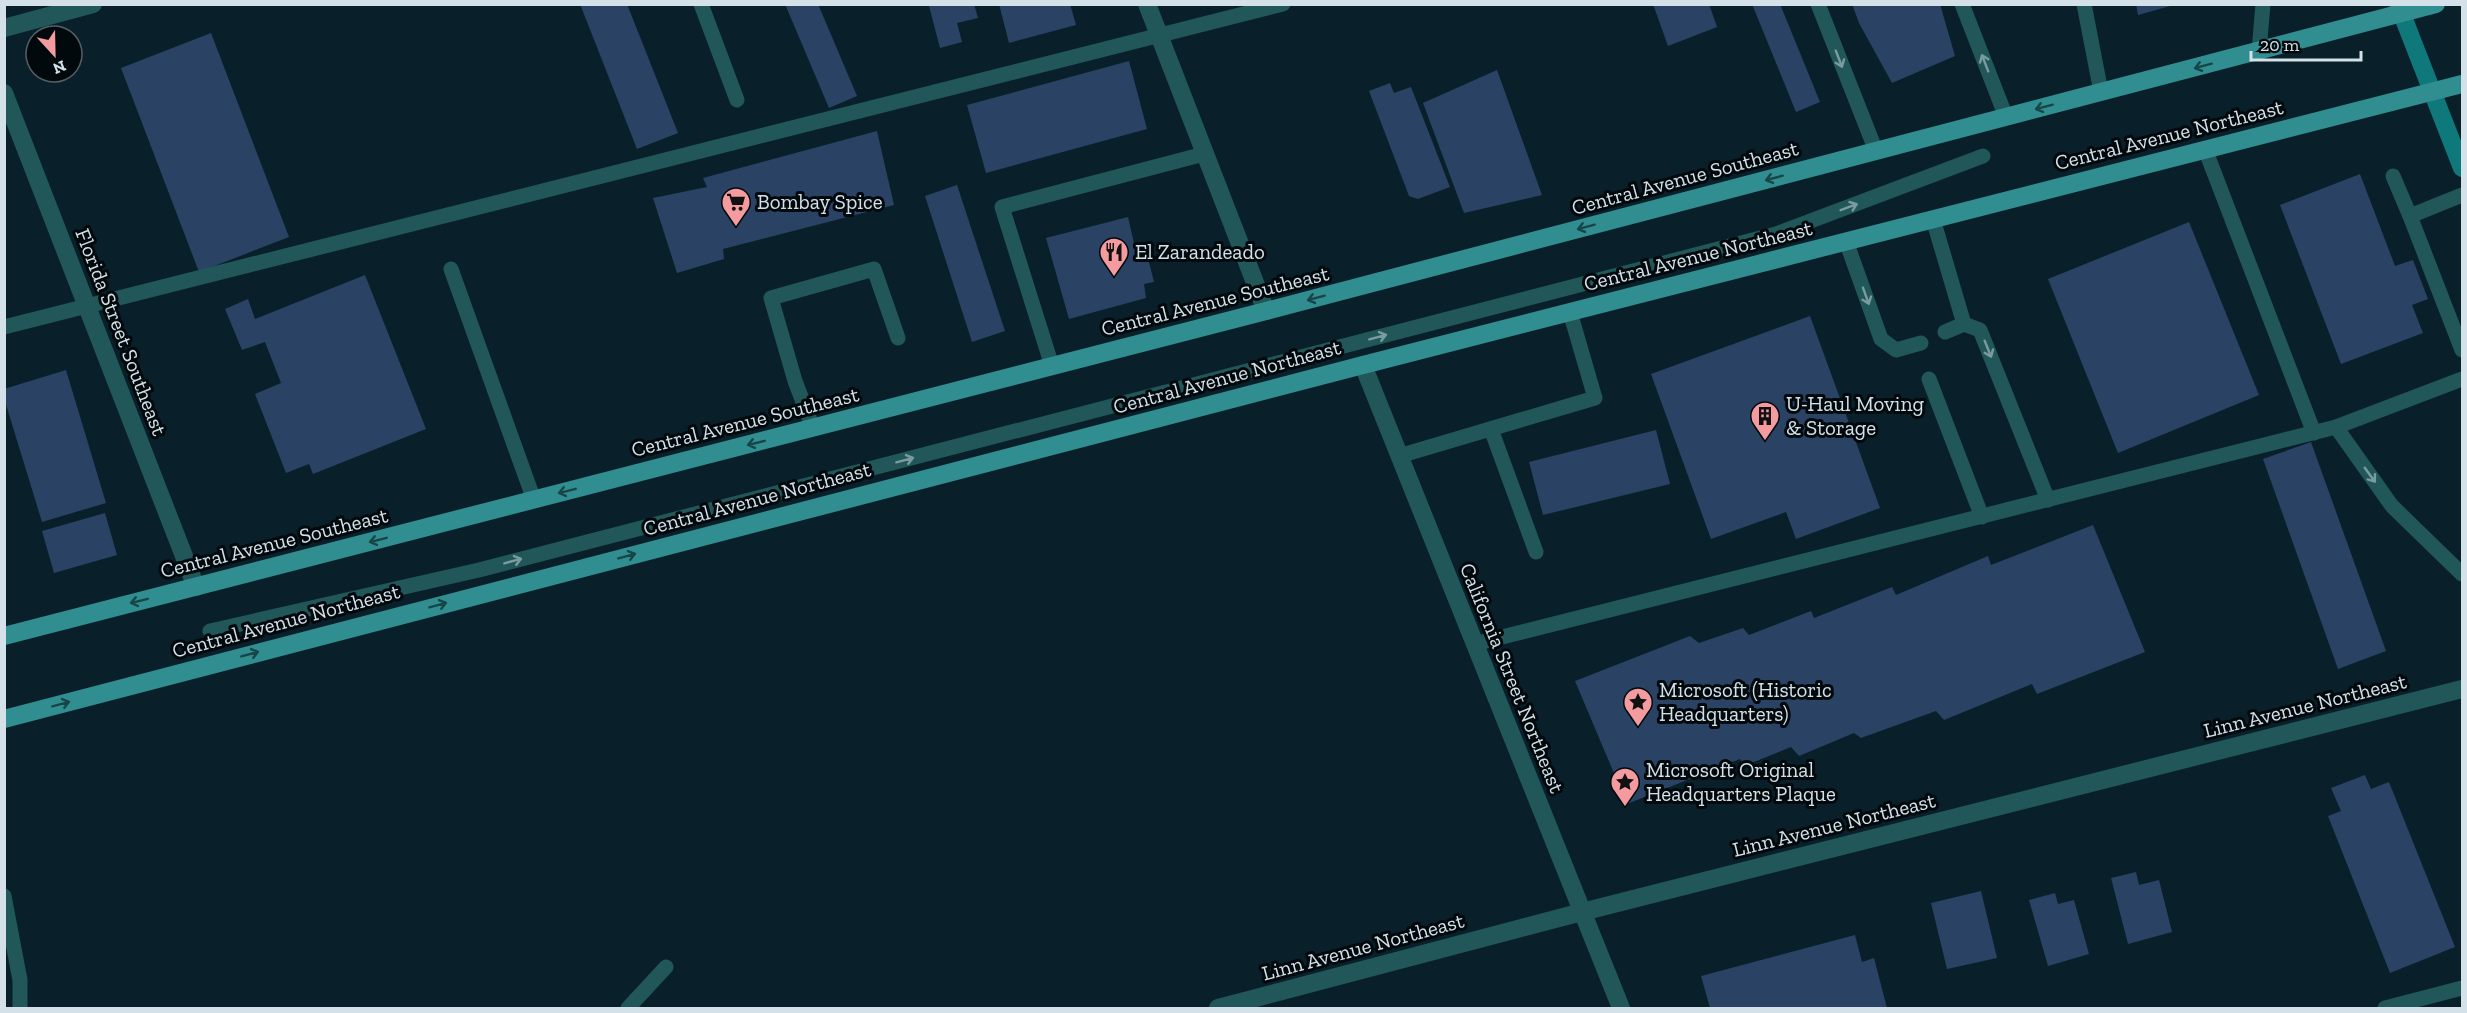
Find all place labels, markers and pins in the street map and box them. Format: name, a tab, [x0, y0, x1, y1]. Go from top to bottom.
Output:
supermarket icon: Bombay Spice	[720, 186, 752, 228]
place label: Bombay Spice	[757, 189, 883, 214]
restaurant icon: El Zarandeado	[1098, 236, 1130, 278]
place label: El Zarandeado	[1135, 239, 1265, 264]
place label: U-Haul Moving & Storage	[1786, 391, 1924, 440]
building icon: U-Haul Moving & Storage	[1749, 400, 1781, 442]
place label: Microsoft (Historic Headquarters)	[1659, 677, 1832, 726]
place icon: Microsoft (Historic Headquarters)	[1622, 686, 1654, 728]
place label: Microsoft Original Headquarters Plaque	[1646, 757, 1836, 806]
place icon: Microsoft Original Headquarters Plaque	[1609, 766, 1641, 808]

